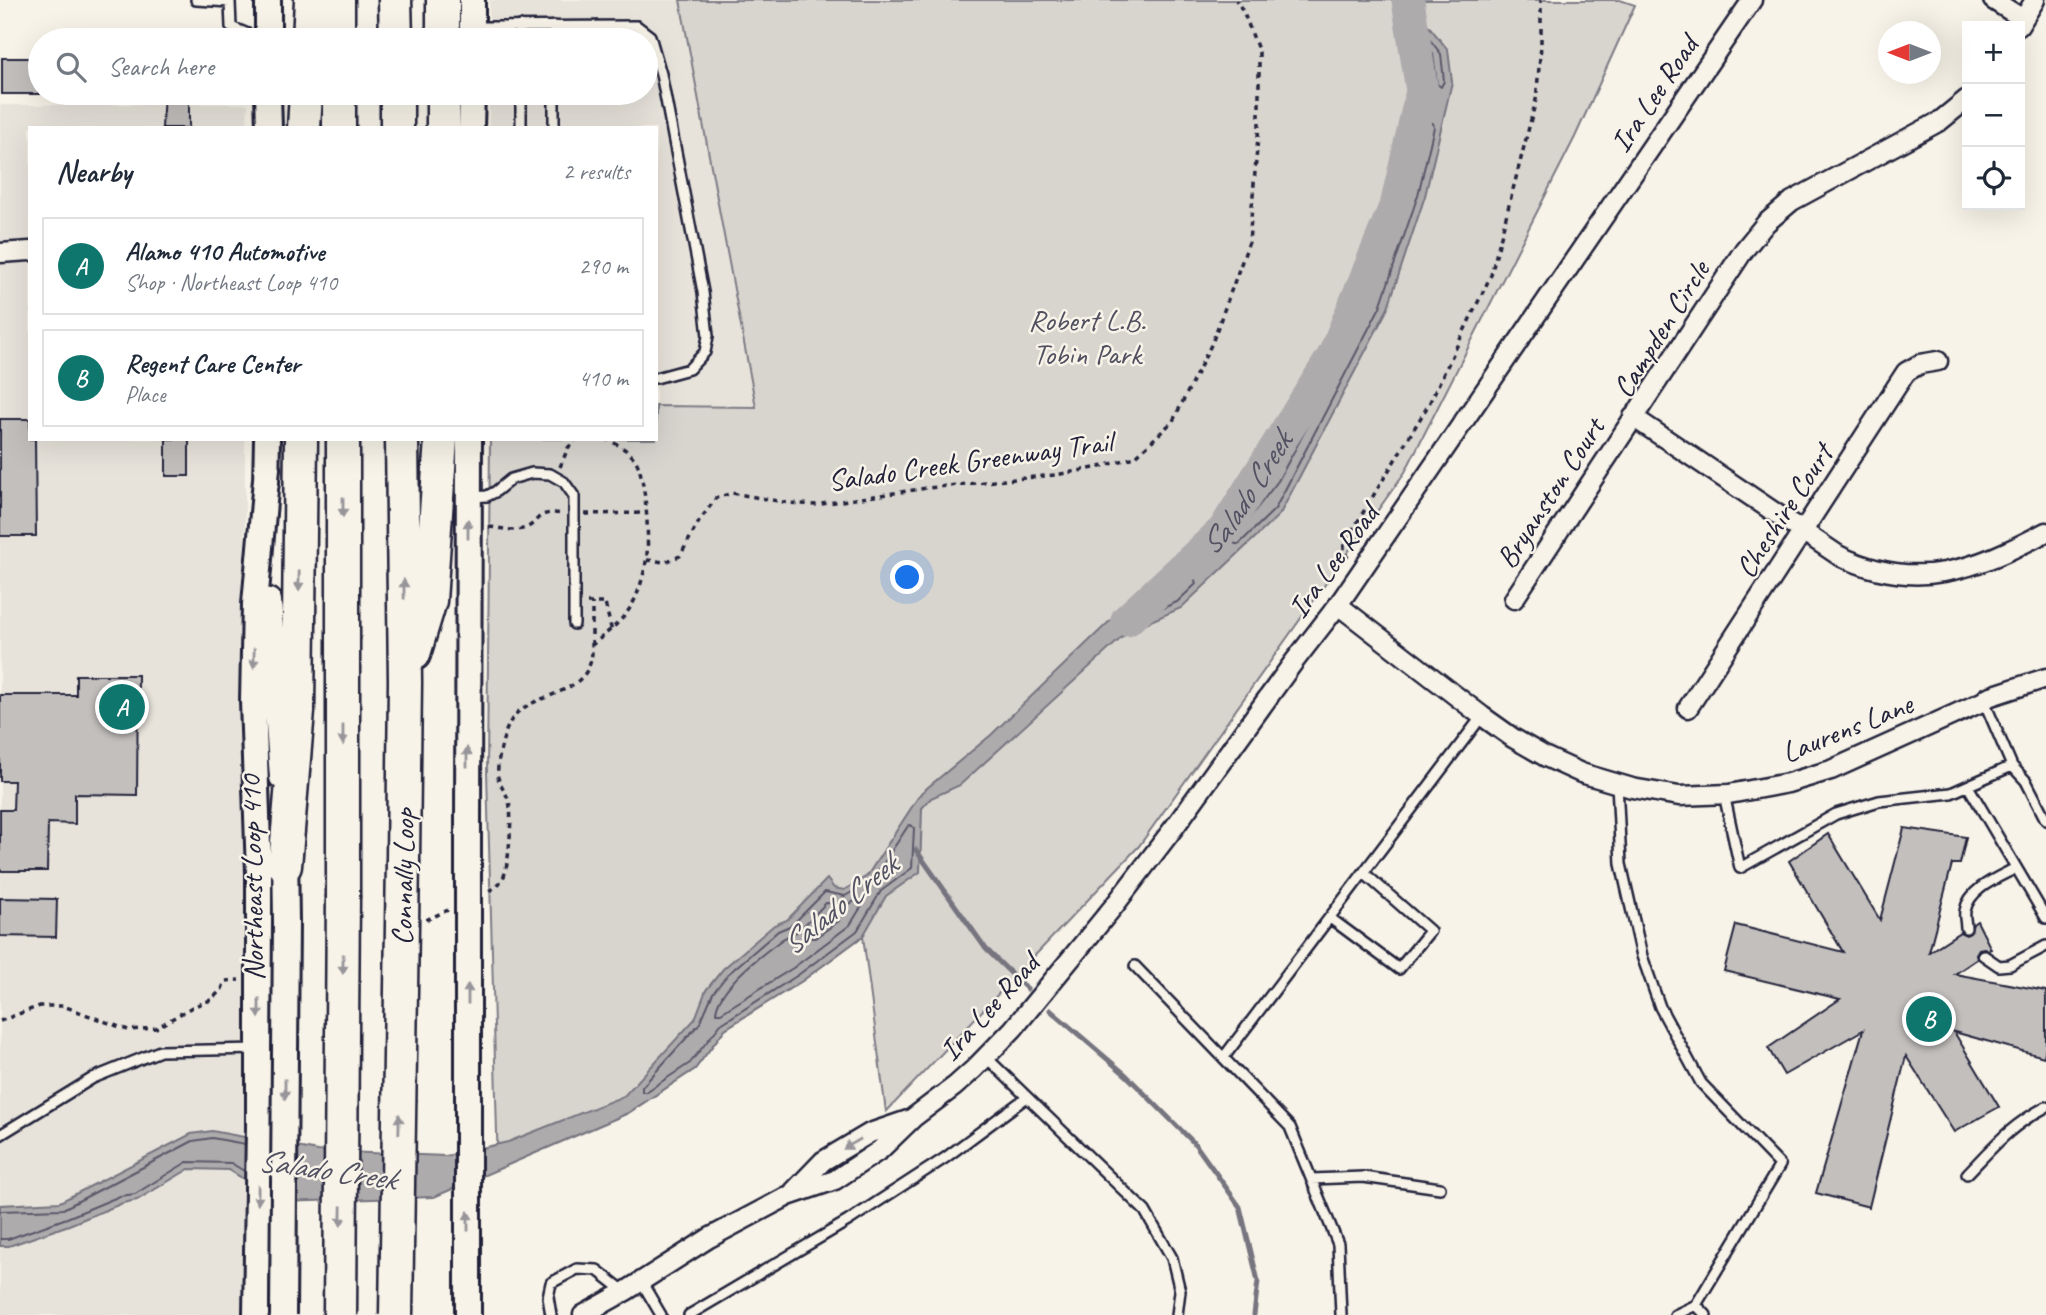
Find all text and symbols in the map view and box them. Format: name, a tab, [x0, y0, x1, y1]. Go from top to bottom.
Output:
north arrow	[1878, 21, 1941, 84]
map controls	[1962, 21, 2025, 210]
button: +	[1962, 21, 2025, 84]
street label: Ira Lee Road	[1601, 25, 1709, 159]
search box	[28, 28, 658, 105]
icon: search	[52, 48, 90, 86]
text: Search here	[108, 50, 214, 83]
button: −	[1962, 84, 2025, 147]
button: locate	[1962, 147, 2025, 210]
text: Nearby	[56, 153, 132, 191]
text: 2 results	[563, 157, 630, 186]
text: Alamo 410 Automotive	[125, 235, 325, 268]
text: A	[75, 252, 87, 281]
text: 290 m	[579, 252, 628, 281]
street label: Campden Circle	[1604, 252, 1719, 404]
text: Shop · Northeast Loop 410	[125, 268, 337, 297]
park label: Robert L.B. Tobin Park	[1028, 301, 1146, 373]
text: Regent Care Center	[125, 347, 300, 380]
text: B	[75, 364, 87, 393]
text: 410 m	[579, 364, 628, 393]
text: Place	[125, 380, 165, 409]
street label: Bryanston Court	[1487, 408, 1614, 575]
water label: Salado Creek	[1191, 420, 1304, 563]
street label: Salado Creek Greenway Trail	[825, 422, 1119, 500]
street label: Cheshire Court	[1727, 434, 1843, 585]
street label: Ira Lee Road	[1279, 493, 1390, 625]
one-way arrow	[337, 497, 349, 519]
one-way arrow	[462, 518, 474, 540]
your location	[890, 560, 924, 594]
one-way arrow	[293, 570, 305, 592]
one-way arrow	[398, 578, 410, 600]
one-way arrow	[248, 648, 259, 670]
pin: A	[99, 681, 145, 733]
street label: Laurens Lane	[1776, 684, 1920, 771]
one-way arrow	[337, 724, 349, 746]
one-way arrow	[461, 745, 473, 767]
street label: Northeast Loop 410	[231, 772, 273, 981]
street label: Connally Loop	[383, 807, 423, 946]
water label: Salado Creek	[773, 842, 910, 964]
street label: Ira Lee Road	[931, 942, 1050, 1069]
one-way arrow	[337, 953, 349, 975]
one-way arrow	[462, 983, 474, 1005]
pin: B	[1906, 993, 1952, 1045]
one-way arrow	[253, 997, 265, 1019]
one-way arrow	[279, 1078, 291, 1100]
one-way arrow	[393, 1113, 405, 1135]
one-way arrow	[842, 1138, 861, 1150]
water label: Salado Creek	[256, 1140, 403, 1200]
one-way arrow	[252, 1184, 264, 1206]
one-way arrow	[335, 1205, 346, 1227]
one-way arrow	[462, 1210, 474, 1232]

